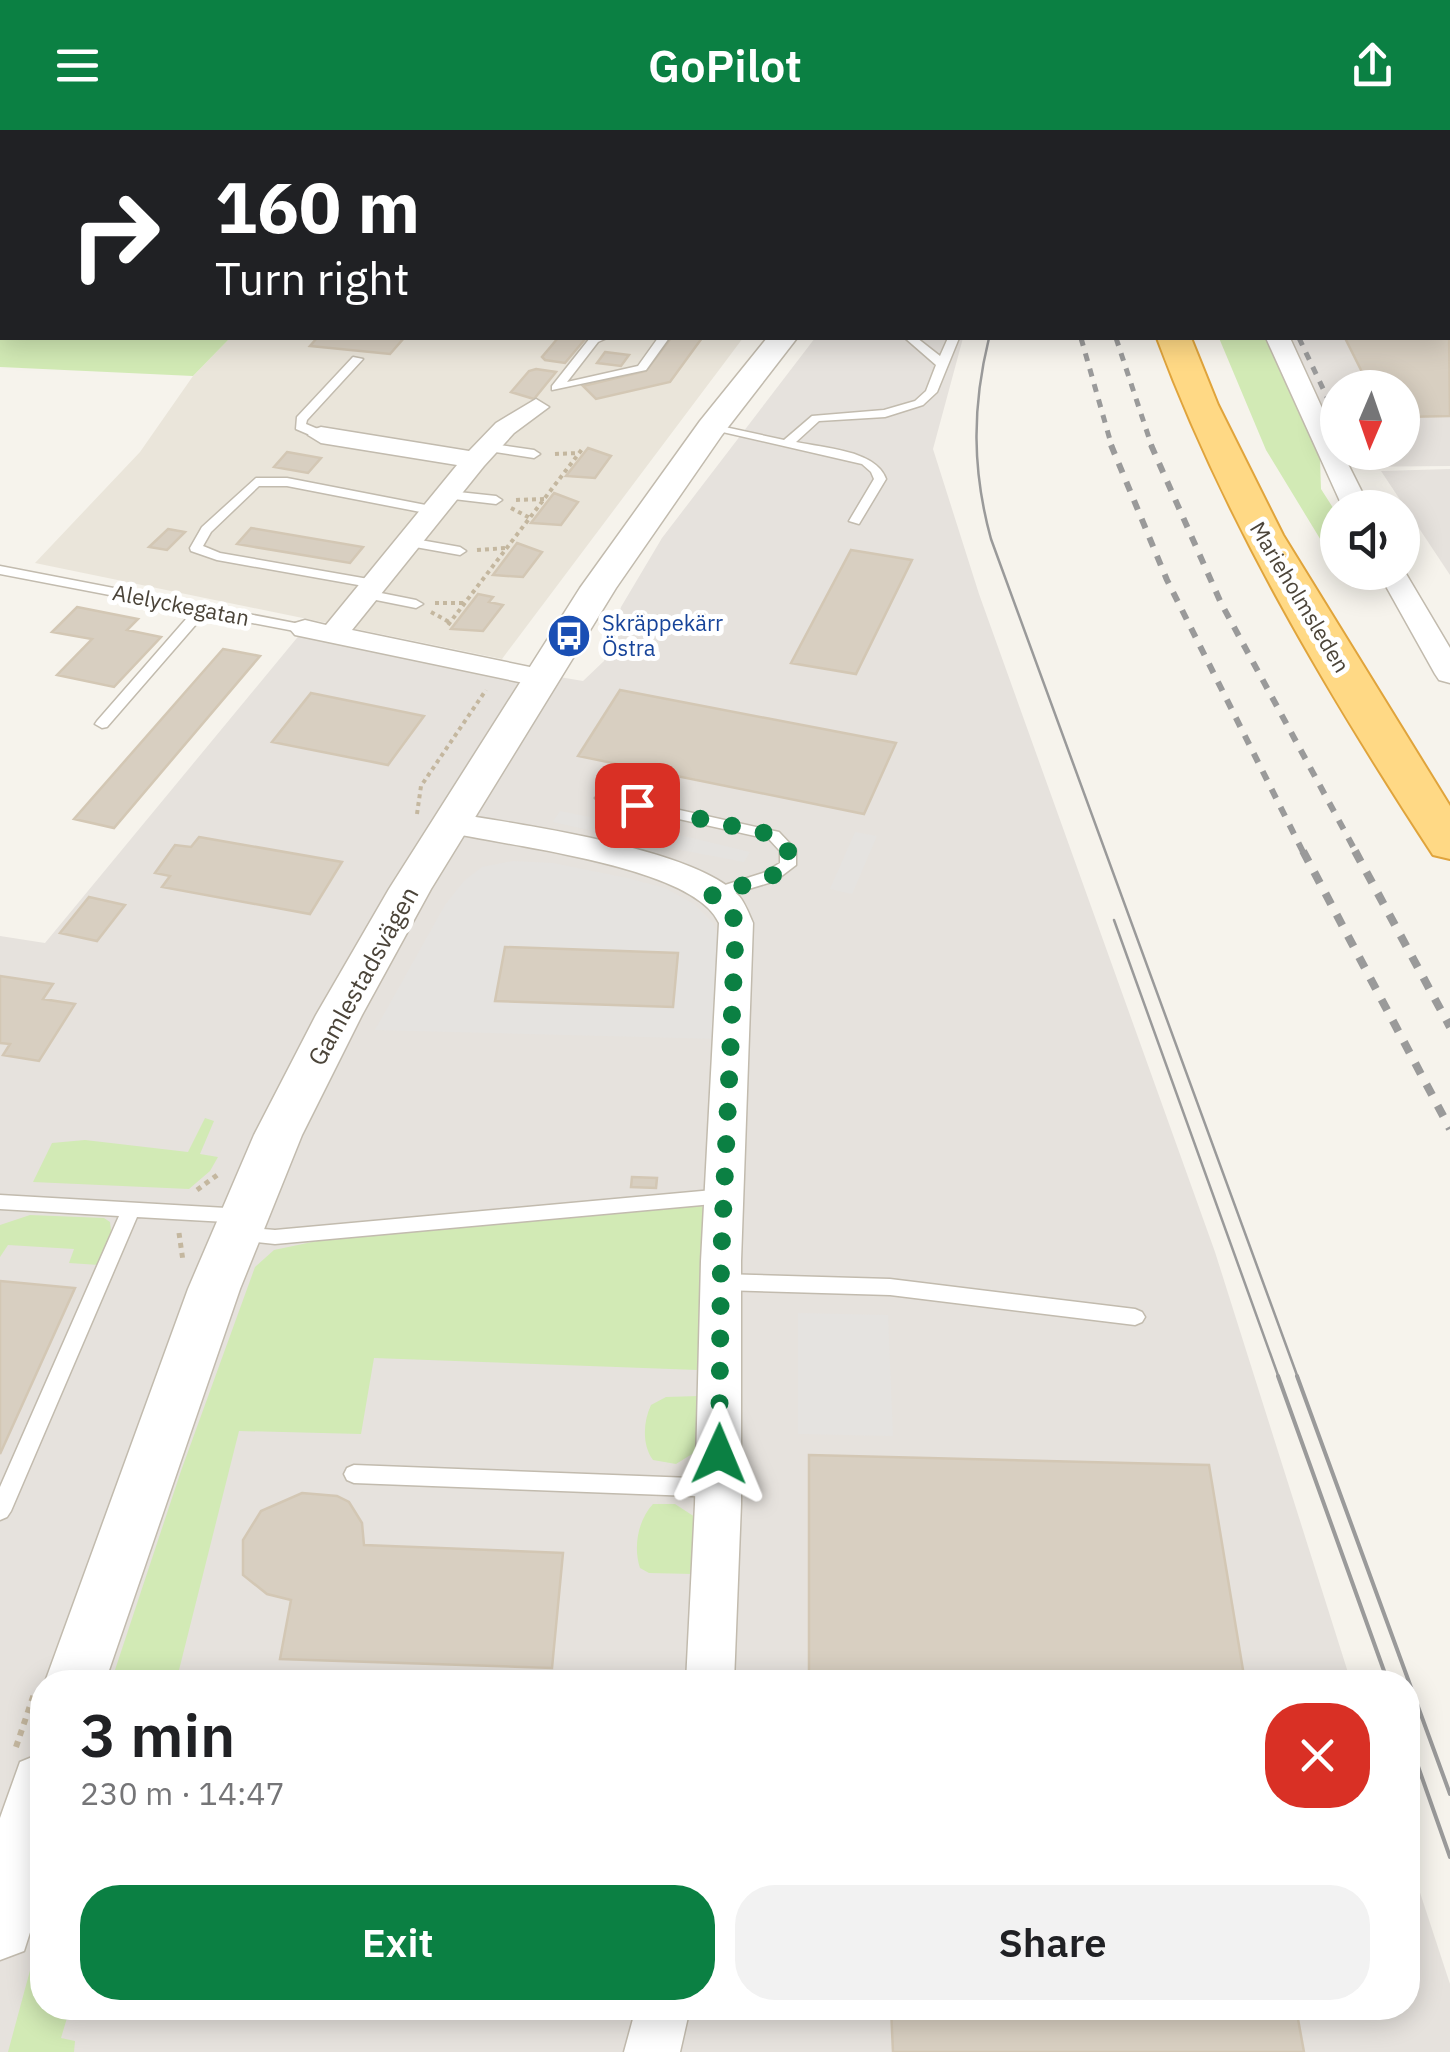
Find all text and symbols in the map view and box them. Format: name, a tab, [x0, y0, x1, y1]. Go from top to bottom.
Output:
text: GoPilot	[648, 36, 802, 94]
icon: menu	[50, 38, 105, 93]
icon: share	[1345, 38, 1400, 93]
text: 160 m	[215, 161, 420, 252]
icon: right	[50, 170, 180, 300]
text: Turn right	[215, 249, 410, 307]
north arrow	[1320, 370, 1420, 470]
map controls	[1320, 370, 1420, 590]
button: sound	[1320, 490, 1420, 590]
street label: Marieholmsleden	[1244, 516, 1357, 678]
street label: Alelyckegatan	[110, 577, 252, 632]
place label: Skräppekärr Östra	[602, 608, 723, 662]
bus stop icon: Skräppekärr Östra	[546, 613, 592, 659]
pin	[595, 763, 680, 848]
icon: arrive	[610, 778, 665, 833]
street label: Gamlestadsvägen	[300, 880, 425, 1071]
position arrow	[667, 1402, 771, 1506]
text: 3 min	[80, 1695, 235, 1774]
button: close	[1265, 1703, 1370, 1808]
text: 230 m · 14:47	[80, 1772, 285, 1814]
button: Exit	[80, 1885, 715, 2000]
button: Share	[735, 1885, 1370, 2000]

